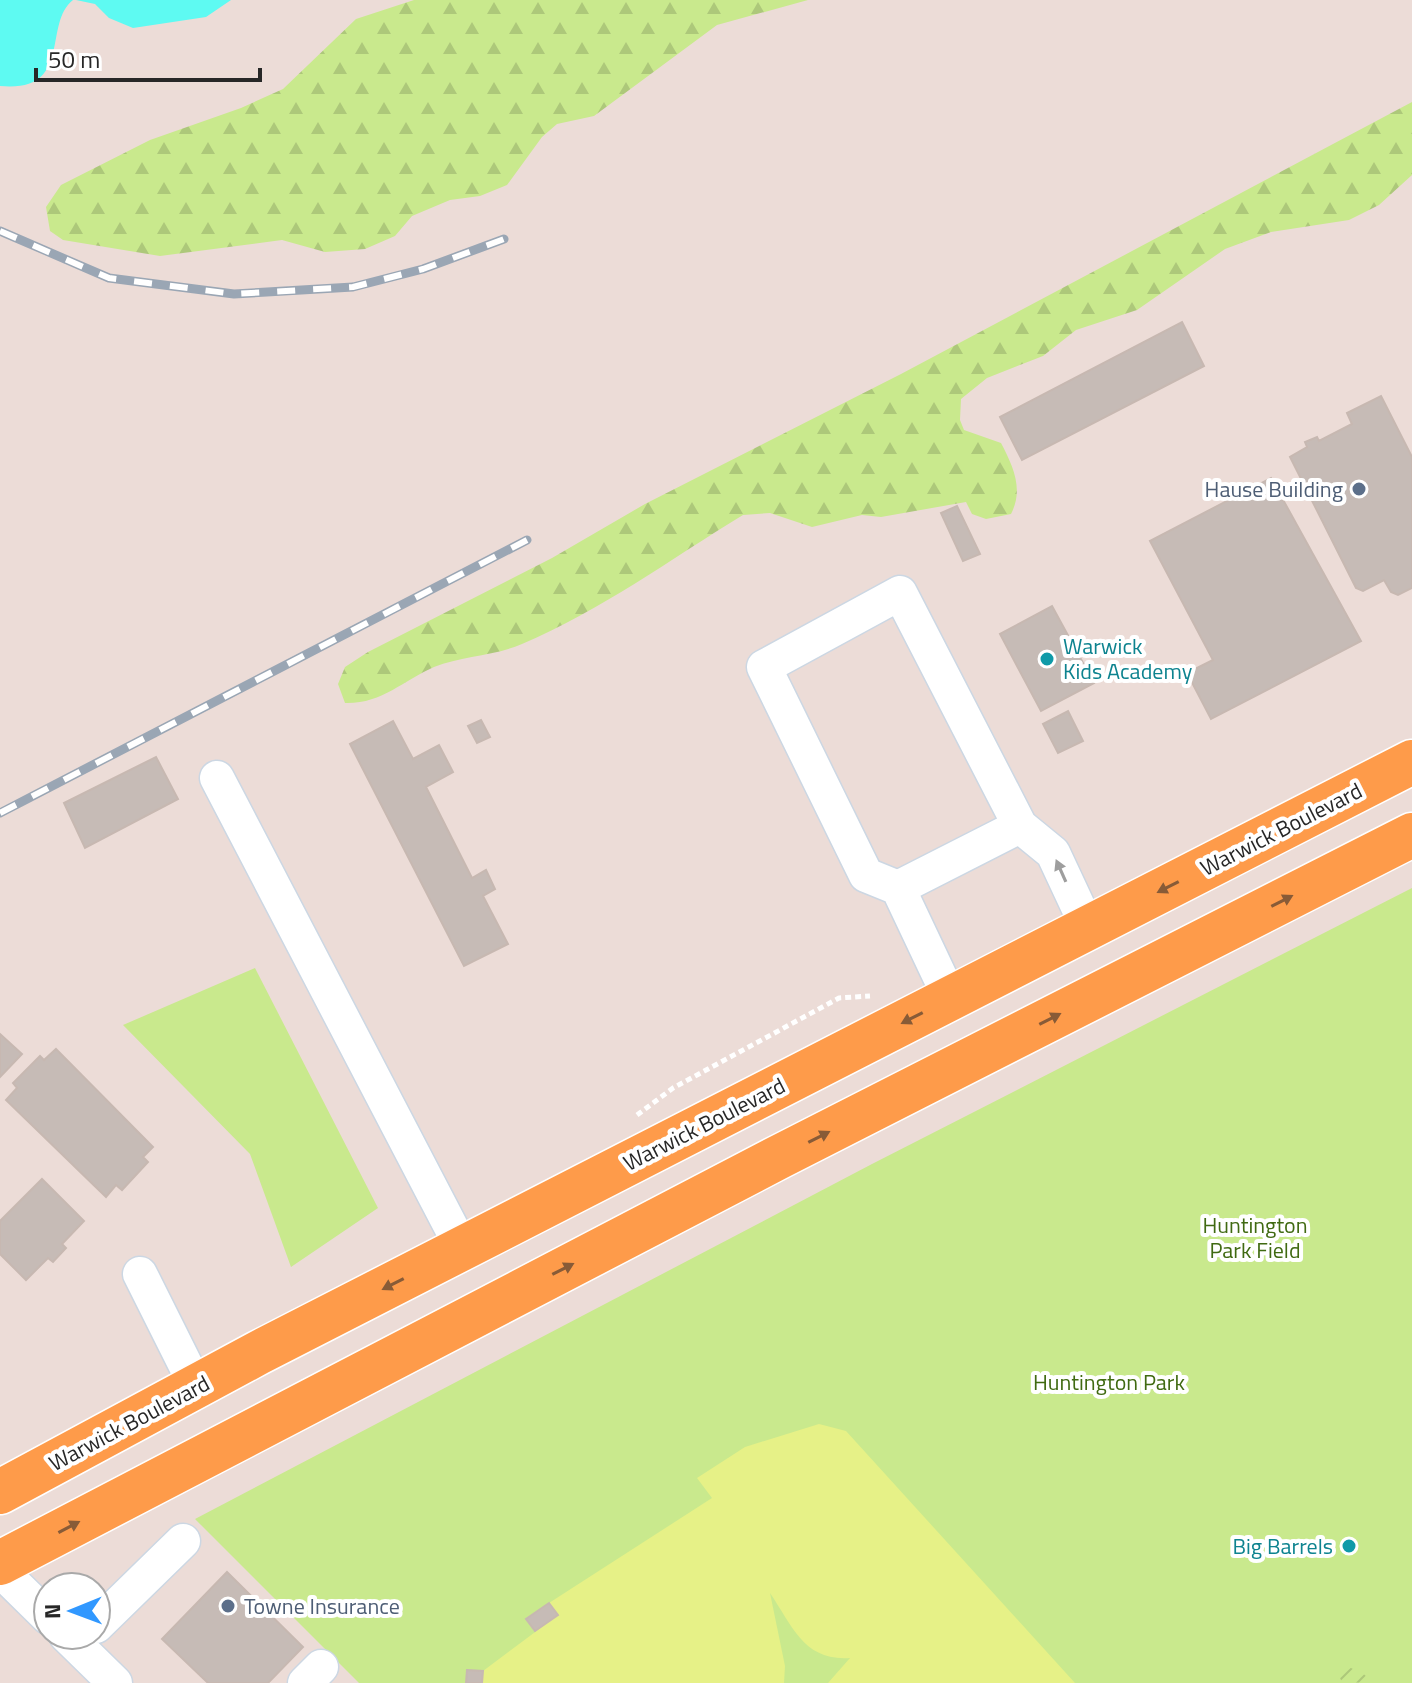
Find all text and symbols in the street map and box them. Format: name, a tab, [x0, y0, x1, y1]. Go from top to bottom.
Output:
scale bar	[36, 32, 260, 82]
text: 50 m	[48, 41, 100, 77]
place label: Hause Building	[1205, 472, 1343, 506]
marker: Hause Building	[1350, 480, 1368, 498]
place label: Warwick Kids Academy	[1063, 629, 1193, 688]
marker: Warwick Kids Academy	[1038, 650, 1056, 668]
street label: Warwick Boulevard	[1194, 774, 1368, 884]
one-way arrow	[1054, 860, 1068, 883]
one-way arrow	[1157, 881, 1180, 894]
one-way arrow	[1271, 895, 1293, 909]
one-way arrow	[900, 1012, 923, 1025]
one-way arrow	[1039, 1013, 1062, 1026]
street label: Warwick Boulevard	[617, 1069, 791, 1179]
one-way arrow	[807, 1130, 830, 1144]
park label: Huntington Park Field	[1202, 1208, 1308, 1267]
one-way arrow	[551, 1263, 574, 1276]
one-way arrow	[382, 1276, 404, 1290]
park label: Huntington Park	[1033, 1365, 1185, 1399]
street label: Warwick Boulevard	[43, 1366, 215, 1480]
one-way arrow	[58, 1520, 81, 1533]
place label: Big Barrels	[1232, 1529, 1333, 1563]
marker: Big Barrels	[1340, 1537, 1358, 1555]
north arrow	[32, 1571, 112, 1651]
place label: Towne Insurance	[244, 1589, 400, 1623]
marker: Towne Insurance	[219, 1597, 237, 1615]
text: N	[35, 1603, 69, 1619]

